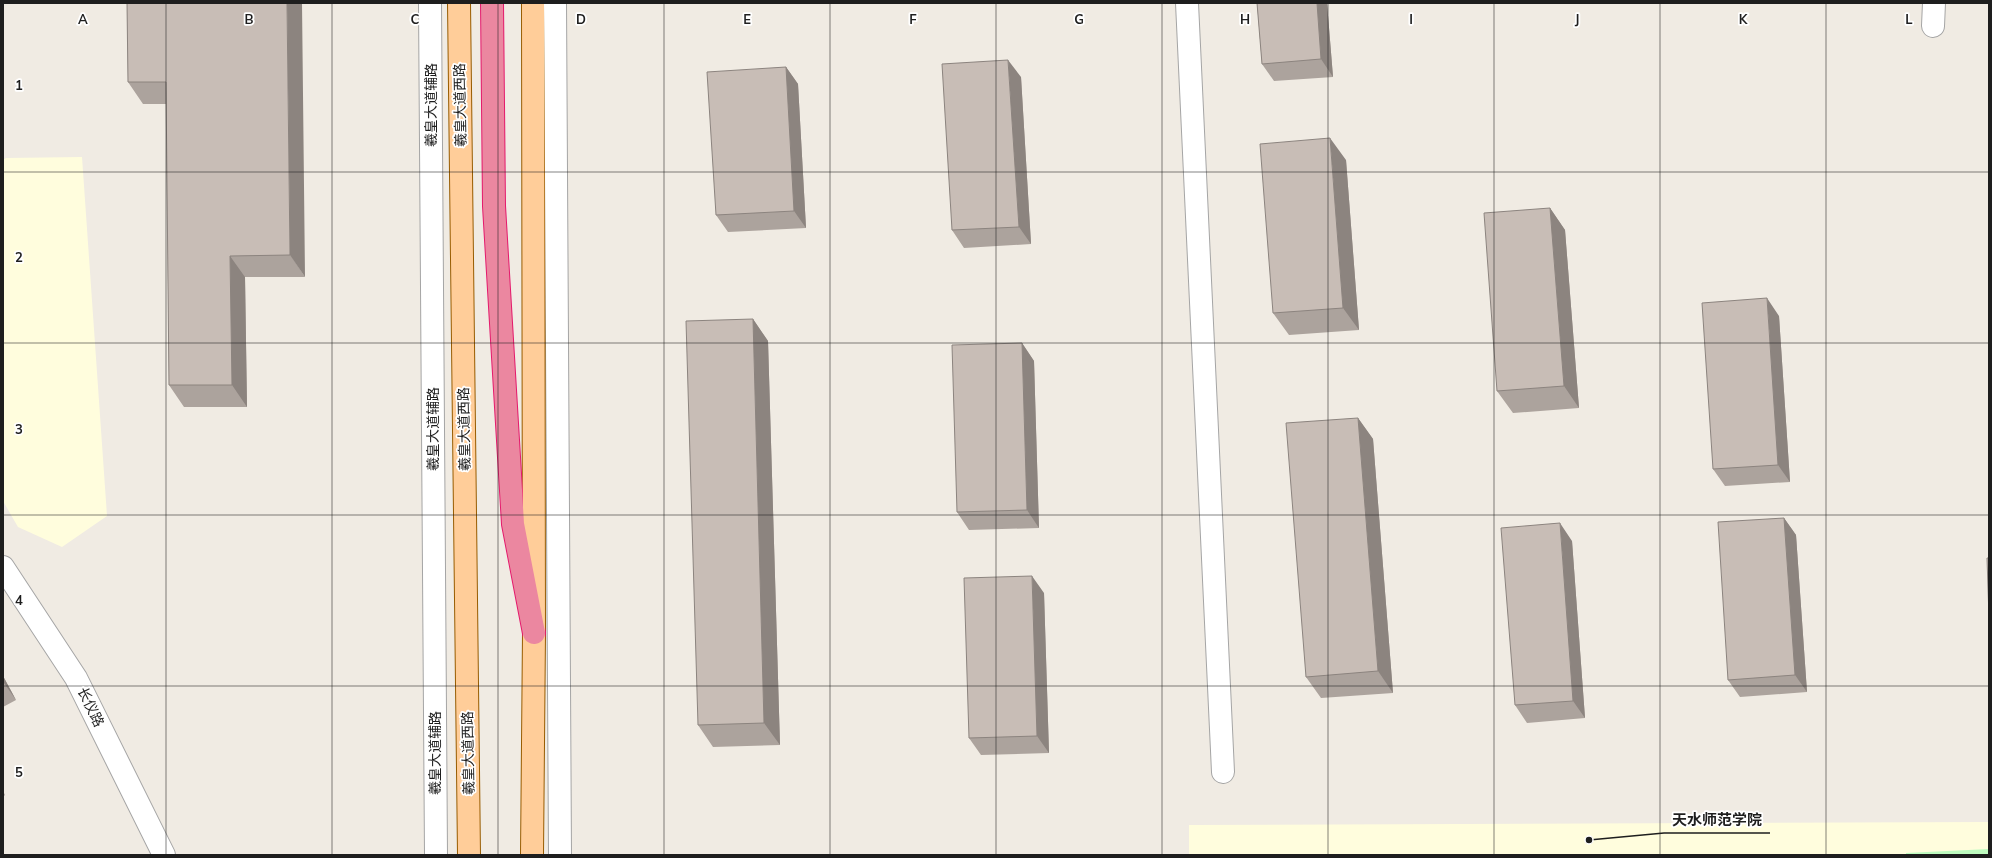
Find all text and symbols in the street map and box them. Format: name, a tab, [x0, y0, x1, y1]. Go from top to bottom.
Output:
text: A	[78, 11, 88, 27]
text: B	[245, 11, 254, 27]
text: C	[411, 11, 420, 27]
text: D	[576, 11, 586, 27]
text: E	[743, 11, 751, 27]
text: F	[909, 11, 917, 27]
text: G	[1074, 11, 1084, 27]
text: H	[1240, 11, 1250, 27]
text: I	[1409, 11, 1413, 27]
text: J	[1575, 11, 1579, 27]
text: K	[1739, 11, 1749, 27]
text: L	[1905, 11, 1913, 27]
street label: 羲皇大道辅路	[422, 63, 440, 147]
street label: 羲皇大道西路	[450, 63, 470, 147]
text: 1	[15, 77, 23, 93]
text: 2	[15, 249, 23, 265]
street label: 羲皇大道辅路	[424, 387, 442, 471]
street label: 羲皇大道西路	[454, 387, 474, 471]
text: 3	[15, 421, 23, 437]
text: 4	[15, 592, 23, 608]
street label: 长仪路	[74, 684, 108, 730]
street label: 羲皇大道辅路	[426, 711, 444, 795]
street label: 羲皇大道西路	[458, 711, 478, 795]
text: 5	[15, 764, 23, 780]
callout: 天水师范学院	[1664, 806, 1770, 833]
text: 天水师范学院	[1672, 810, 1762, 829]

